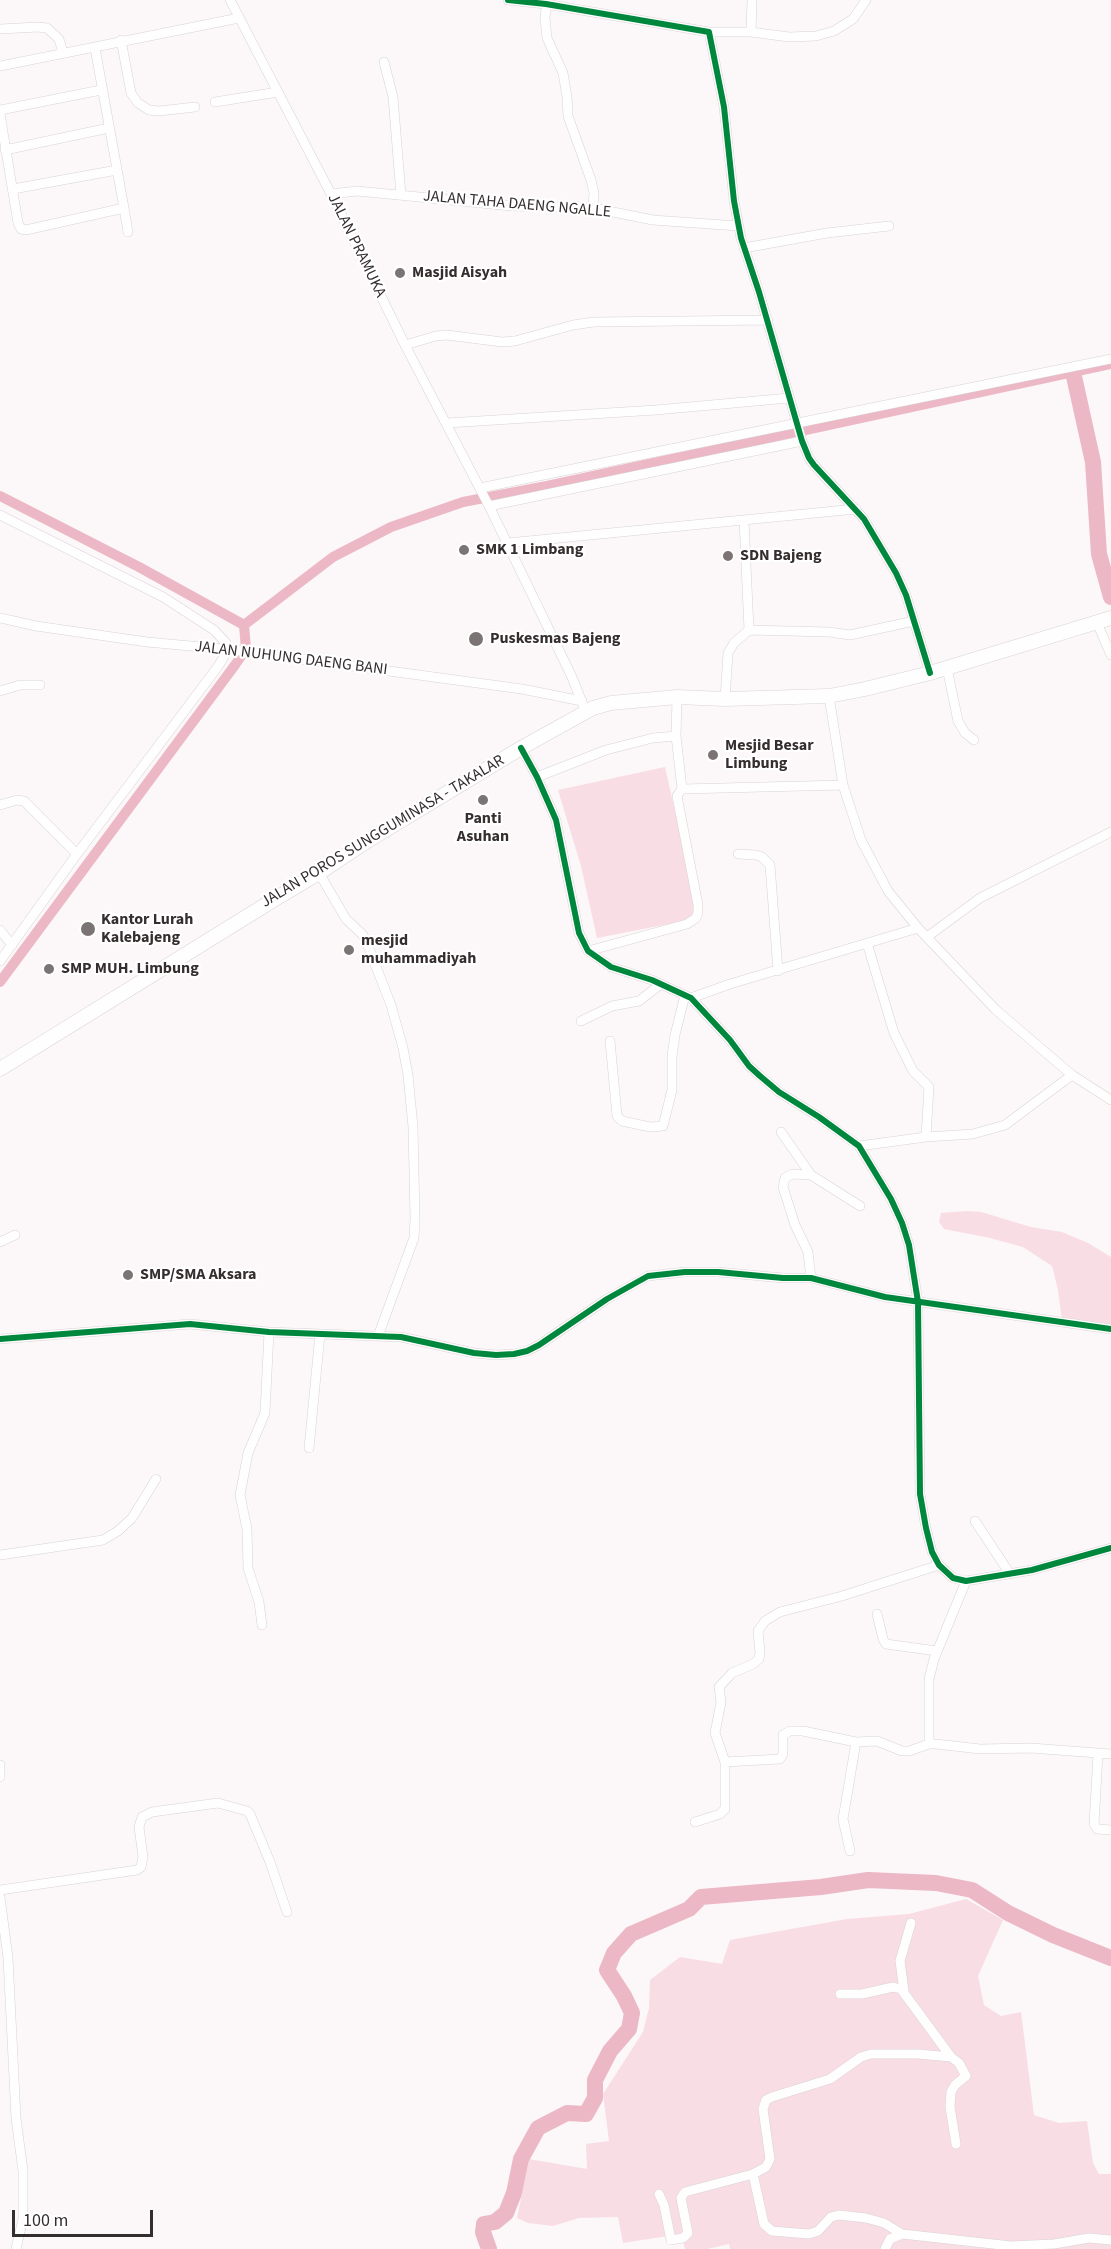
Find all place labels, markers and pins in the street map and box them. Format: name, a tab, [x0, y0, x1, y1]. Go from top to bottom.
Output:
place label: Masjid Aisyah	[412, 263, 507, 283]
marker: Masjid Aisyah	[393, 266, 407, 280]
place label: SMK 1 Limbang	[476, 540, 583, 560]
marker: SMK 1 Limbang	[457, 543, 471, 557]
place label: SDN Bajeng	[740, 546, 821, 566]
marker: SDN Bajeng	[721, 549, 735, 563]
place label: Puskesmas Bajeng	[490, 629, 620, 649]
marker: Puskesmas Bajeng	[467, 630, 485, 648]
place label: Mesjid Besar Limbung	[725, 736, 814, 774]
marker: Mesjid Besar Limbung	[706, 748, 720, 762]
marker: Panti Asuhan	[476, 793, 490, 807]
place label: Panti Asuhan	[457, 809, 509, 847]
place label: Kantor Lurah Kalebajeng	[101, 910, 193, 948]
marker: Kantor Lurah Kalebajeng	[79, 920, 97, 938]
place label: mesjid muhammadiyah	[361, 931, 476, 969]
marker: mesjid muhammadiyah	[342, 943, 356, 957]
place label: SMP MUH. Limbung	[61, 959, 199, 979]
marker: SMP MUH. Limbung	[42, 962, 56, 976]
place label: SMP/SMA Aksara	[140, 1265, 257, 1285]
marker: SMP/SMA Aksara	[121, 1268, 135, 1282]

